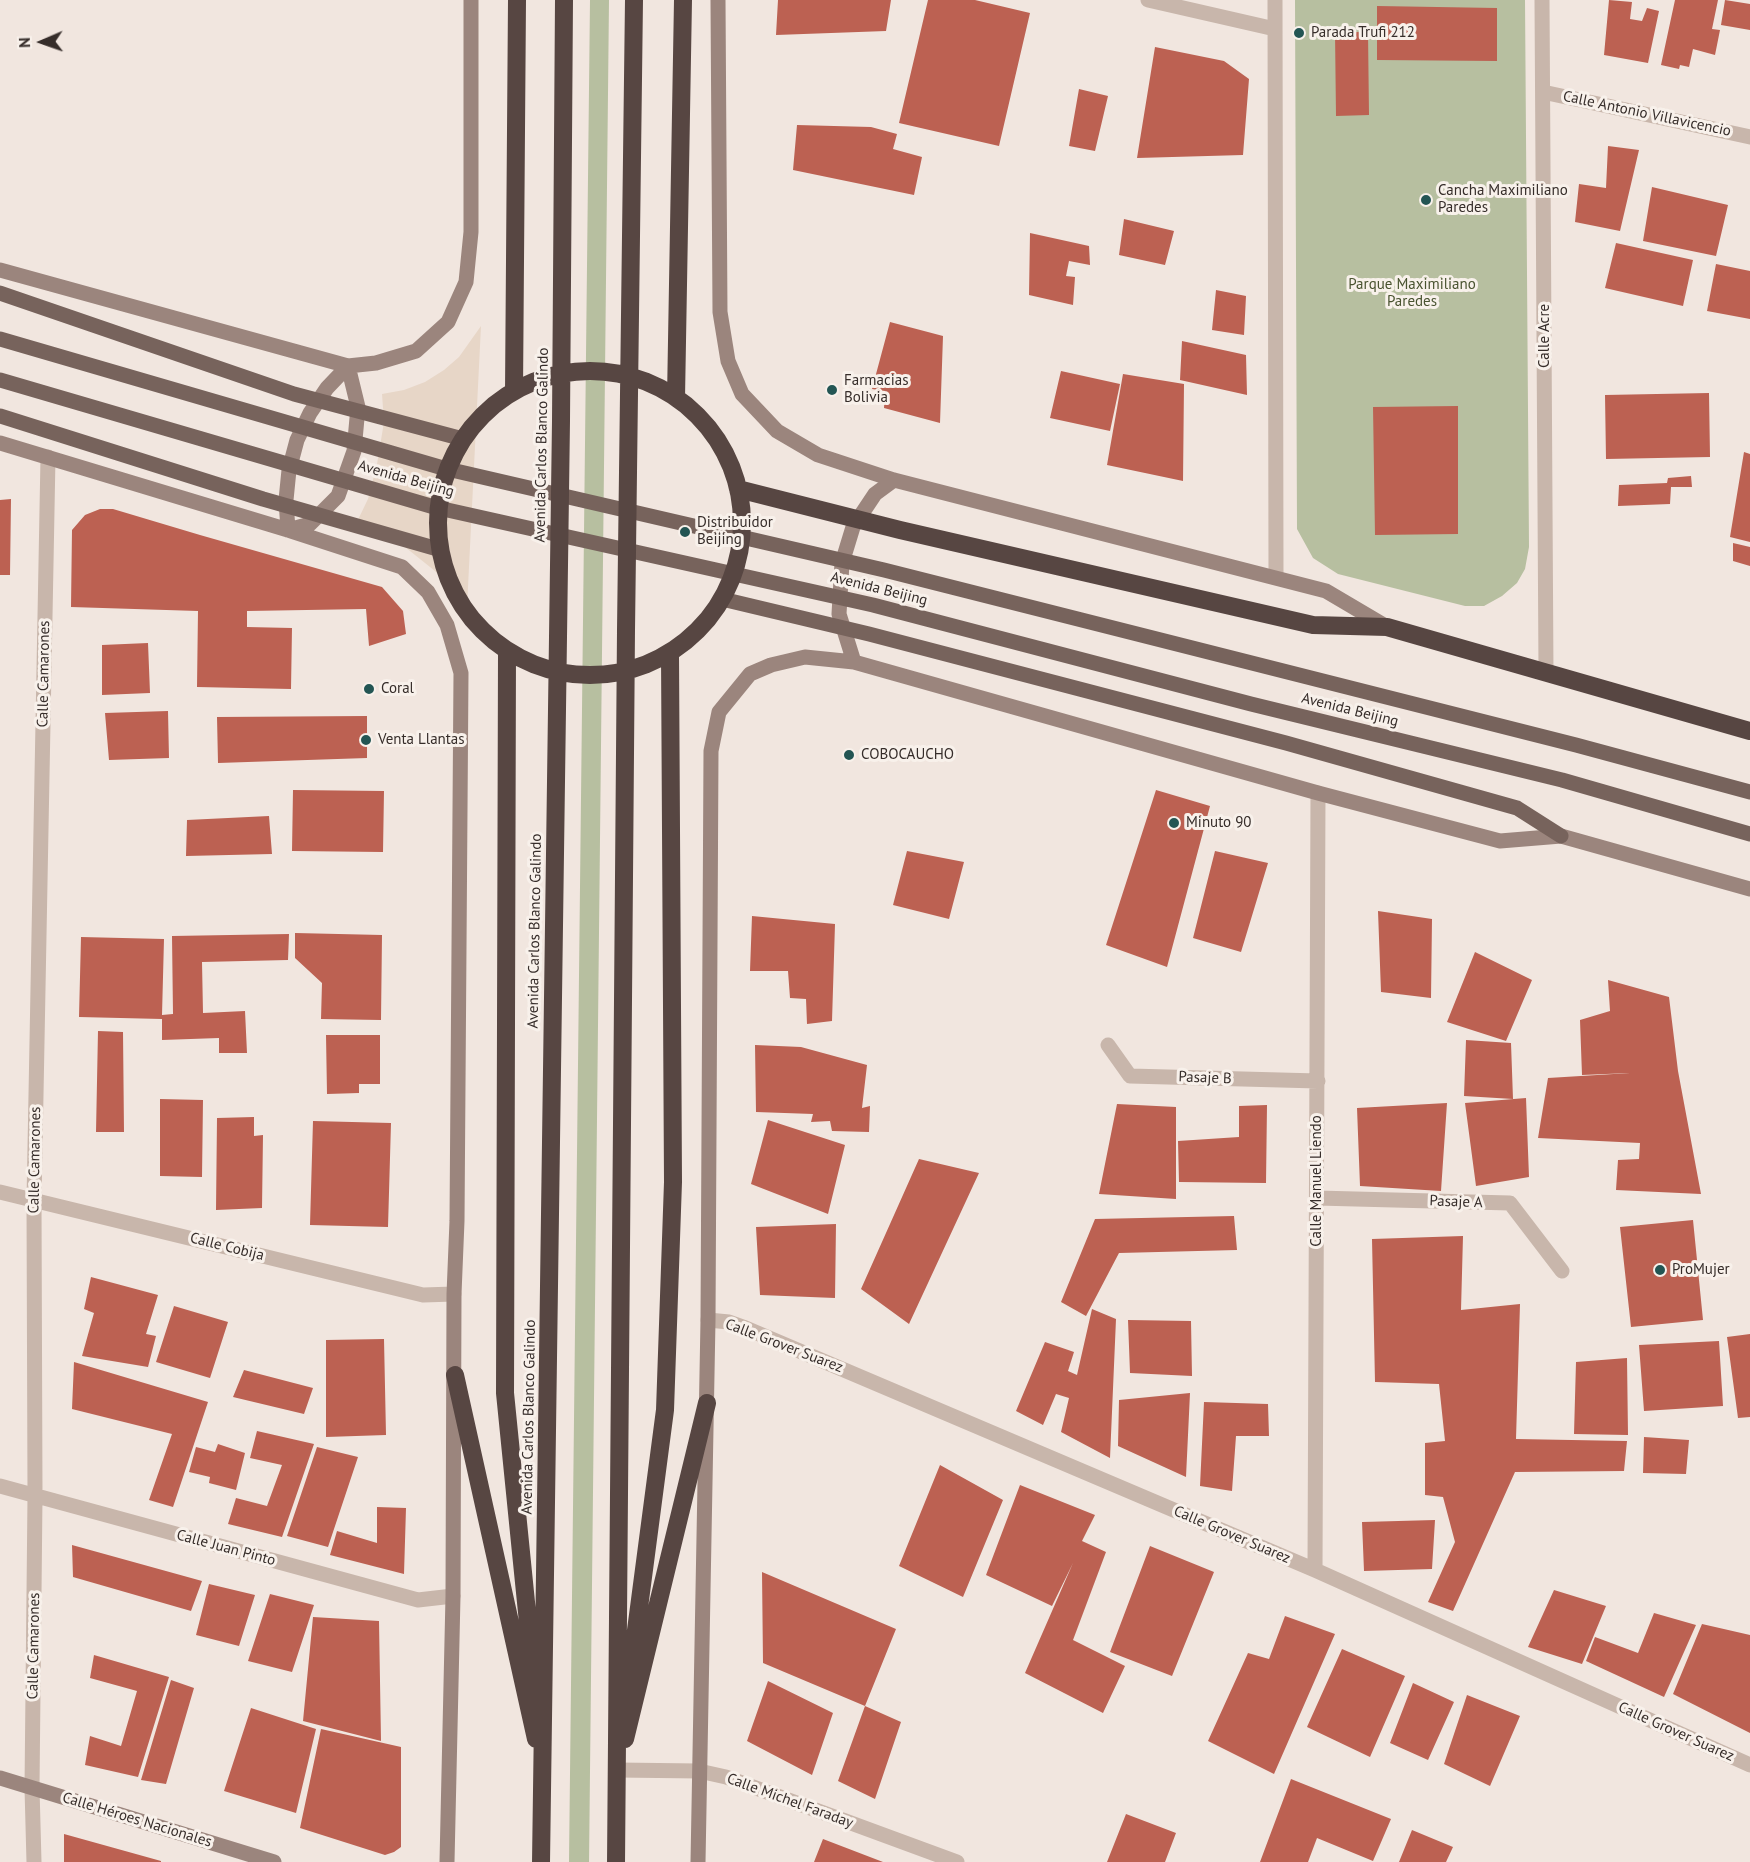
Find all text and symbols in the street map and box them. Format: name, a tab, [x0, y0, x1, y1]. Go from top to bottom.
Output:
north arrow	[12, 12, 72, 72]
place label: Parada Trufi 212	[1311, 24, 1415, 42]
marker: Parada Trufi 212	[1292, 26, 1306, 40]
text: N	[14, 37, 34, 48]
street label: Calle Antonio Villavicencio	[1561, 87, 1733, 141]
place label: Cancha Maximiliano Paredes	[1438, 182, 1568, 217]
marker: Cancha Maximiliano Paredes	[1419, 193, 1433, 207]
park label: Parque Maximiliano Paredes	[1348, 276, 1476, 311]
street label: Calle Acre	[1536, 304, 1554, 368]
street label: Avenida Carlos Blanco Galindo	[531, 347, 553, 543]
place label: Farmacias Bolivia	[844, 372, 908, 407]
marker: Farmacias Bolivia	[825, 383, 839, 397]
street label: Avenida Beijing	[356, 457, 456, 501]
place label: Distribuidor Beijing	[697, 514, 773, 549]
marker: Distribuidor Beijing	[678, 525, 692, 539]
street label: Avenida Beijing	[829, 568, 929, 610]
street label: Calle Camarones	[34, 620, 54, 728]
place label: Coral	[381, 680, 414, 698]
marker: Coral	[362, 682, 376, 696]
street label: Avenida Beijing	[1300, 689, 1400, 731]
place label: Venta Llantas	[378, 731, 465, 749]
marker: Venta Llantas	[359, 733, 373, 747]
place label: COBOCAUCHO	[861, 746, 954, 764]
marker: COBOCAUCHO	[842, 748, 856, 762]
place label: Minuto 90	[1186, 814, 1251, 832]
marker: Minuto 90	[1167, 816, 1181, 830]
street label: Avenida Carlos Blanco Galindo	[524, 833, 546, 1029]
street label: Pasaje B	[1178, 1068, 1232, 1088]
street label: Calle Camarones	[25, 1106, 45, 1214]
street label: Calle Manuel Liendo	[1308, 1115, 1326, 1247]
street label: Pasaje A	[1429, 1192, 1483, 1212]
street label: Calle Cobija	[188, 1229, 266, 1265]
place label: ProMujer	[1672, 1261, 1730, 1279]
marker: ProMujer	[1653, 1263, 1667, 1277]
street label: Calle Grover Suarez	[723, 1315, 845, 1377]
street label: Avenida Carlos Blanco Galindo	[518, 1319, 540, 1515]
street label: Calle Grover Suarez	[1171, 1502, 1293, 1568]
street label: Calle Juan Pinto	[175, 1526, 277, 1570]
street label: Calle Camarones	[24, 1592, 44, 1700]
street label: Calle Grover Suarez	[1615, 1698, 1737, 1766]
street label: Calle Michel Faraday	[724, 1770, 856, 1832]
street label: Calle Héroes Nacionales	[60, 1789, 214, 1851]

